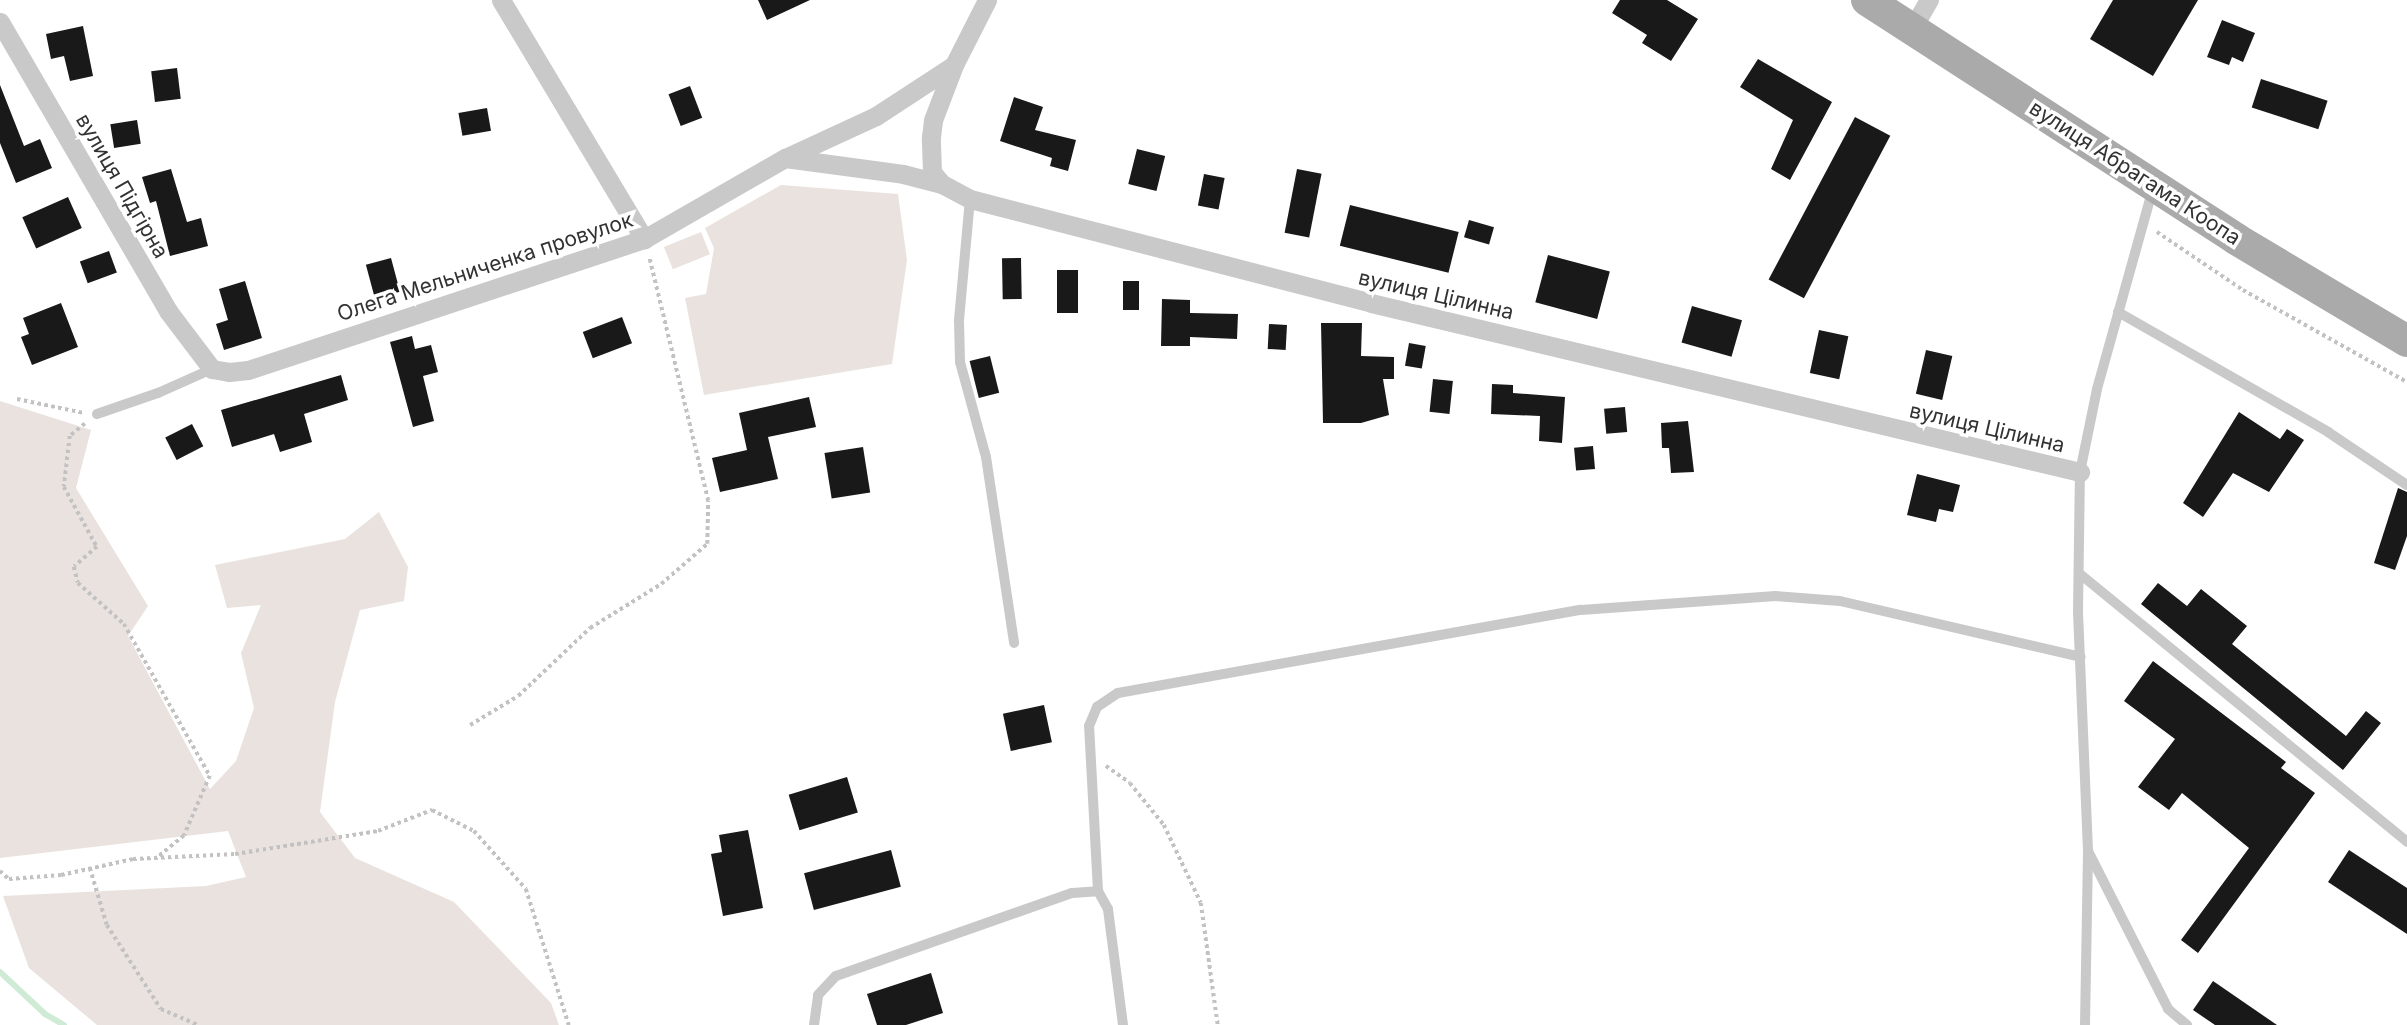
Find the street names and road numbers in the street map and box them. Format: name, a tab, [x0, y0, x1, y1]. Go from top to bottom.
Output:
street label: вулиця Абрагама Коопа	[2025, 95, 2245, 251]
street label: вулиця Підгірна	[70, 109, 174, 263]
street label: Олега Мельниченка провулок	[334, 207, 636, 327]
street label: вулиця Цілинна	[1356, 265, 1516, 325]
street label: вулиця Цілинна	[1907, 398, 2067, 458]

